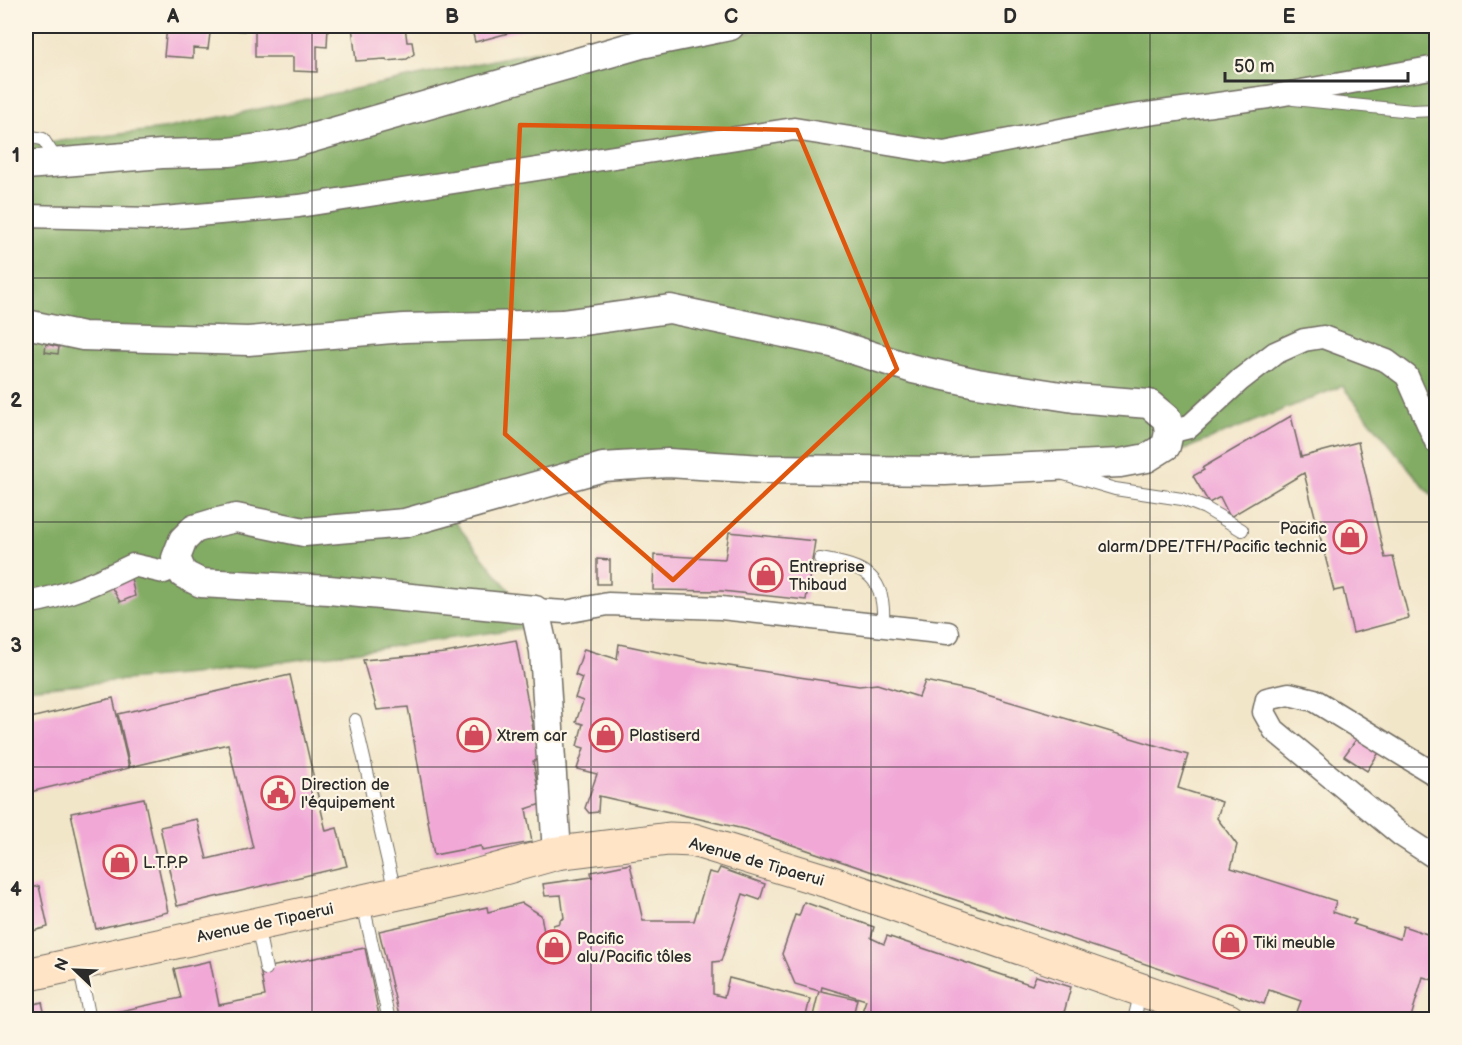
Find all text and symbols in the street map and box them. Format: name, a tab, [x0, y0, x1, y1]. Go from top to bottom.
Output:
text: A	[166, 5, 180, 29]
text: B	[445, 5, 459, 29]
text: C	[724, 5, 738, 29]
text: D	[1003, 5, 1017, 29]
text: E	[1283, 5, 1296, 29]
scale bar	[1225, 45, 1408, 83]
text: 50 m	[1234, 56, 1275, 77]
text: 1	[12, 144, 20, 168]
text: 2	[10, 389, 22, 413]
shop icon: Pacific alarm/DPE/TFH/Pacific technic	[1332, 519, 1368, 555]
place label: Pacific alarm/DPE/TFH/Pacific technic	[1098, 520, 1327, 557]
shop icon: Entreprise Thibaud	[748, 557, 784, 593]
place label: Entreprise Thibaud	[789, 558, 865, 595]
text: 3	[10, 634, 22, 658]
shop icon: Xtrem car	[456, 717, 492, 753]
shop icon: Plastiserd	[588, 717, 624, 753]
place label: Xtrem car	[496, 727, 567, 746]
place label: Plastiserd	[629, 727, 700, 746]
public building icon: Direction de l'équipement	[260, 775, 296, 811]
place label: Direction de l'équipement	[301, 776, 395, 813]
street label: Avenue de Tipaerui	[687, 834, 826, 891]
shop icon: L.T.P.P	[102, 844, 138, 880]
place label: L.T.P.P	[143, 854, 188, 873]
text: 4	[10, 878, 22, 902]
street label: Avenue de Tipaerui	[195, 900, 336, 947]
shop icon: Tiki meuble	[1212, 924, 1248, 960]
shop icon: Pacific alu/Pacific tôles	[536, 929, 572, 965]
place label: Pacific alu/Pacific tôles	[577, 930, 692, 967]
place label: Tiki meuble	[1253, 934, 1336, 953]
north arrow	[45, 940, 105, 1000]
text: N	[51, 955, 74, 974]

